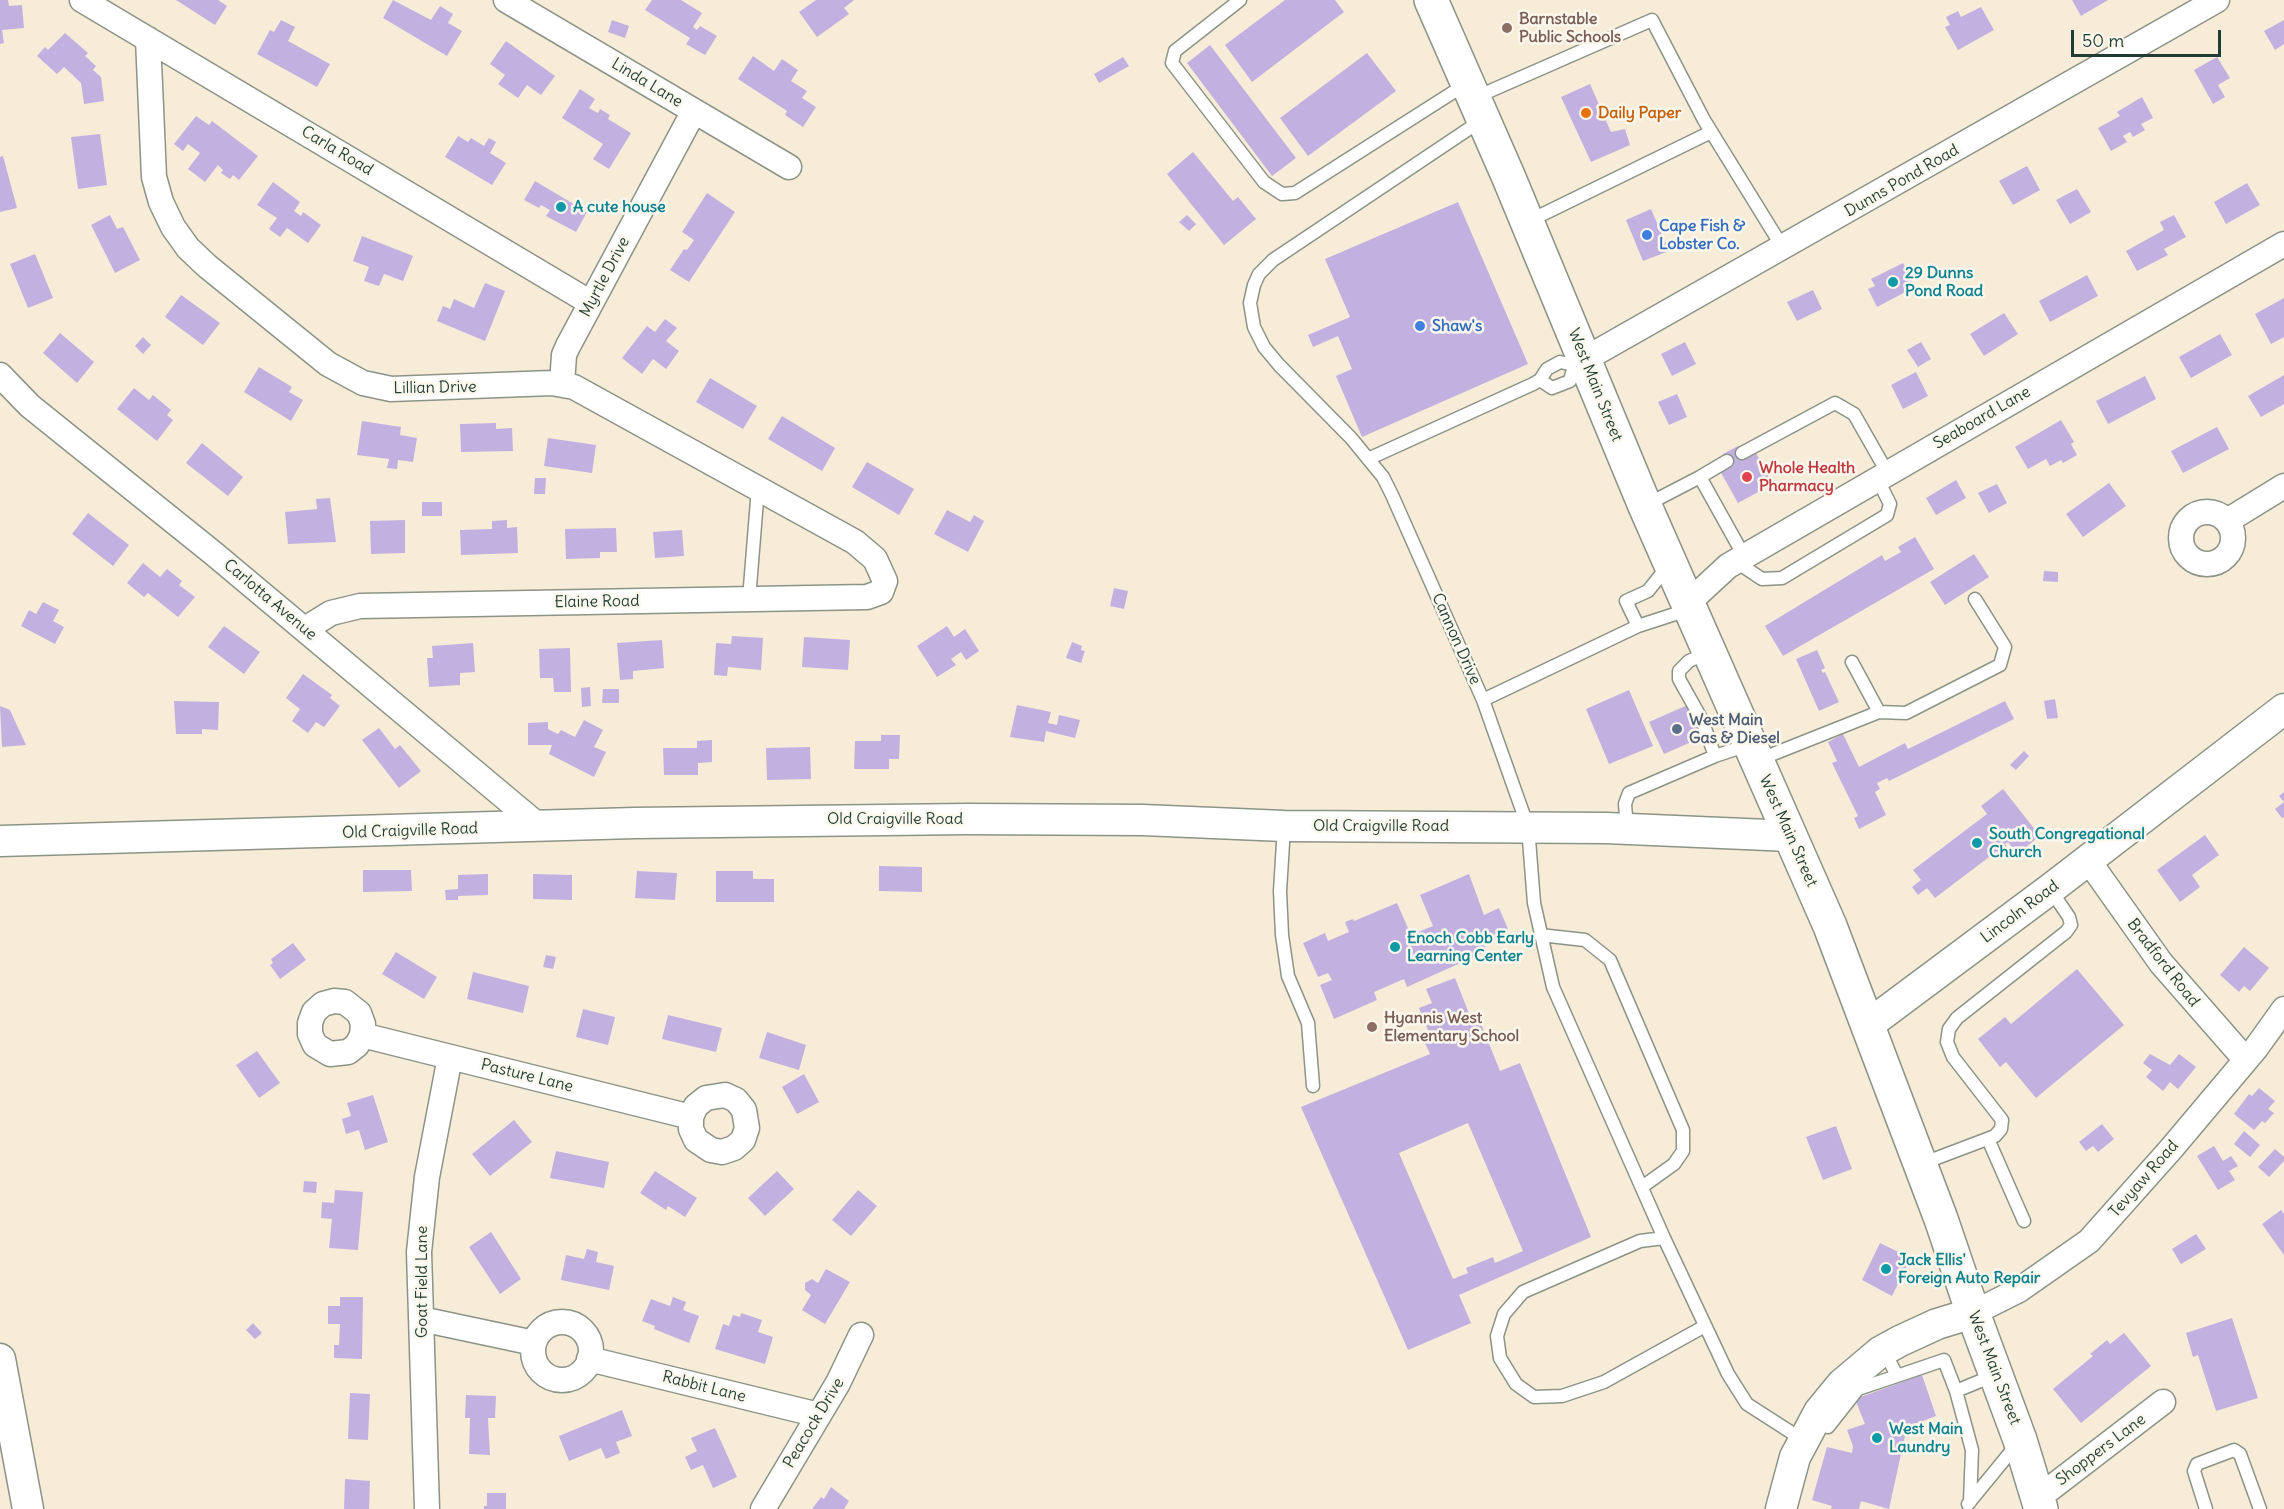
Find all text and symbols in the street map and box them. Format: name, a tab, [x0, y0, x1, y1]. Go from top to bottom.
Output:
place label: Barnstable Public Schools	[1519, 9, 1621, 47]
scale bar	[2074, 18, 2224, 56]
marker: Barnstable Public Schools	[1500, 21, 1514, 35]
text: 50 m	[2082, 29, 2124, 52]
street label: Linda Lane	[608, 54, 686, 112]
place label: Daily Paper	[1598, 103, 1681, 123]
marker: Daily Paper	[1579, 106, 1593, 120]
street label: Carla Road	[298, 122, 376, 180]
street label: Dunns Pond Road	[1842, 141, 1962, 221]
place label: A cute house	[573, 197, 666, 217]
marker: A cute house	[554, 200, 568, 214]
place label: Cape Fish & Lobster Co.	[1659, 216, 1745, 254]
marker: Cape Fish & Lobster Co.	[1640, 228, 1654, 242]
street label: Myrtle Drive	[576, 234, 634, 320]
place label: 29 Dunns Pond Road	[1905, 263, 1983, 301]
marker: 29 Dunns Pond Road	[1886, 275, 1900, 289]
place label: Shaw's	[1432, 316, 1482, 336]
marker: Shaw's	[1413, 319, 1427, 333]
street label: West Main Street	[1564, 326, 1626, 444]
street label: Lillian Drive	[393, 378, 477, 398]
street label: Seaboard Lane	[1930, 382, 2034, 454]
place label: Whole Health Pharmacy	[1759, 458, 1855, 496]
marker: Whole Health Pharmacy	[1740, 470, 1754, 484]
street label: Carlotta Avenue	[219, 555, 321, 645]
street label: Cannon Drive	[1427, 590, 1485, 688]
street label: Elaine Road	[554, 592, 640, 612]
place label: West Main Gas & Diesel	[1689, 710, 1780, 748]
marker: West Main Gas & Diesel	[1670, 722, 1684, 736]
street label: West Main Street	[1755, 772, 1821, 890]
street label: Old Craigville Road	[827, 809, 963, 829]
street label: Old Craigville Road	[1313, 816, 1449, 836]
street label: Old Craigville Road	[342, 819, 478, 843]
place label: South Congregational Church	[1989, 824, 2145, 862]
marker: South Congregational Church	[1970, 836, 1984, 850]
street label: Lincoln Road	[1977, 876, 2063, 948]
street label: Bradford Road	[2123, 915, 2203, 1011]
place label: Enoch Cobb Early Learning Center	[1407, 928, 1534, 966]
marker: Enoch Cobb Early Learning Center	[1388, 940, 1402, 954]
place label: Hyannis West Elementary School	[1384, 1008, 1519, 1046]
marker: Hyannis West Elementary School	[1365, 1020, 1379, 1034]
street label: Pasture Lane	[479, 1055, 575, 1097]
street label: Tevyaw Road	[2105, 1137, 2183, 1221]
street label: Goat Field Lane	[412, 1226, 432, 1338]
place label: Jack Ellis' Foreign Auto Repair	[1898, 1250, 2040, 1288]
marker: Jack Ellis' Foreign Auto Repair	[1879, 1262, 1893, 1276]
street label: West Main Street	[1963, 1308, 2025, 1428]
street label: Rabbit Lane	[660, 1367, 748, 1407]
street label: Peacock Drive	[780, 1374, 848, 1472]
street label: Shoppers Lane	[2052, 1410, 2150, 1490]
place label: West Main Laundry	[1889, 1419, 1963, 1457]
marker: West Main Laundry	[1870, 1431, 1884, 1445]

